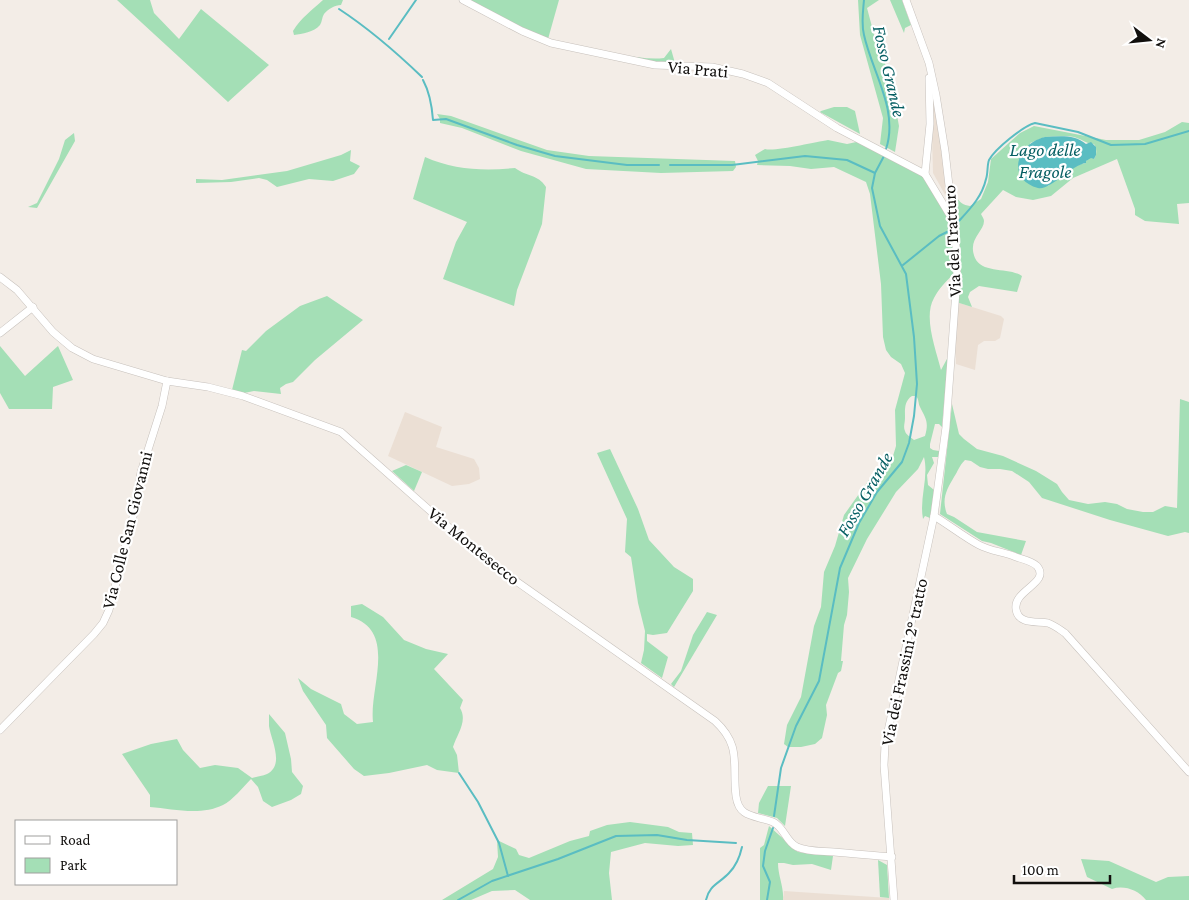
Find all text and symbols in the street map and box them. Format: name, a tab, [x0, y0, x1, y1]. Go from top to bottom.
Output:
north arrow	[1124, 15, 1174, 65]
water label: Fosso Grande	[869, 23, 910, 119]
text: N	[1152, 37, 1171, 51]
street label: Via Prati	[667, 56, 729, 82]
water label: Lago delle Fragole	[1009, 139, 1081, 182]
street label: Via del Tratturo	[939, 184, 965, 298]
street label: Via Colle San Giovanni	[98, 449, 156, 611]
water label: Fosso Grande	[832, 449, 897, 540]
street label: Via Montesecco	[424, 503, 524, 589]
street label: Via dei Frassini 2° tratto	[876, 576, 932, 748]
legend	[15, 820, 178, 885]
text: Road	[60, 832, 91, 848]
scale bar	[1014, 852, 1110, 884]
text: Park	[60, 857, 87, 873]
text: 100 m	[1022, 862, 1059, 878]

